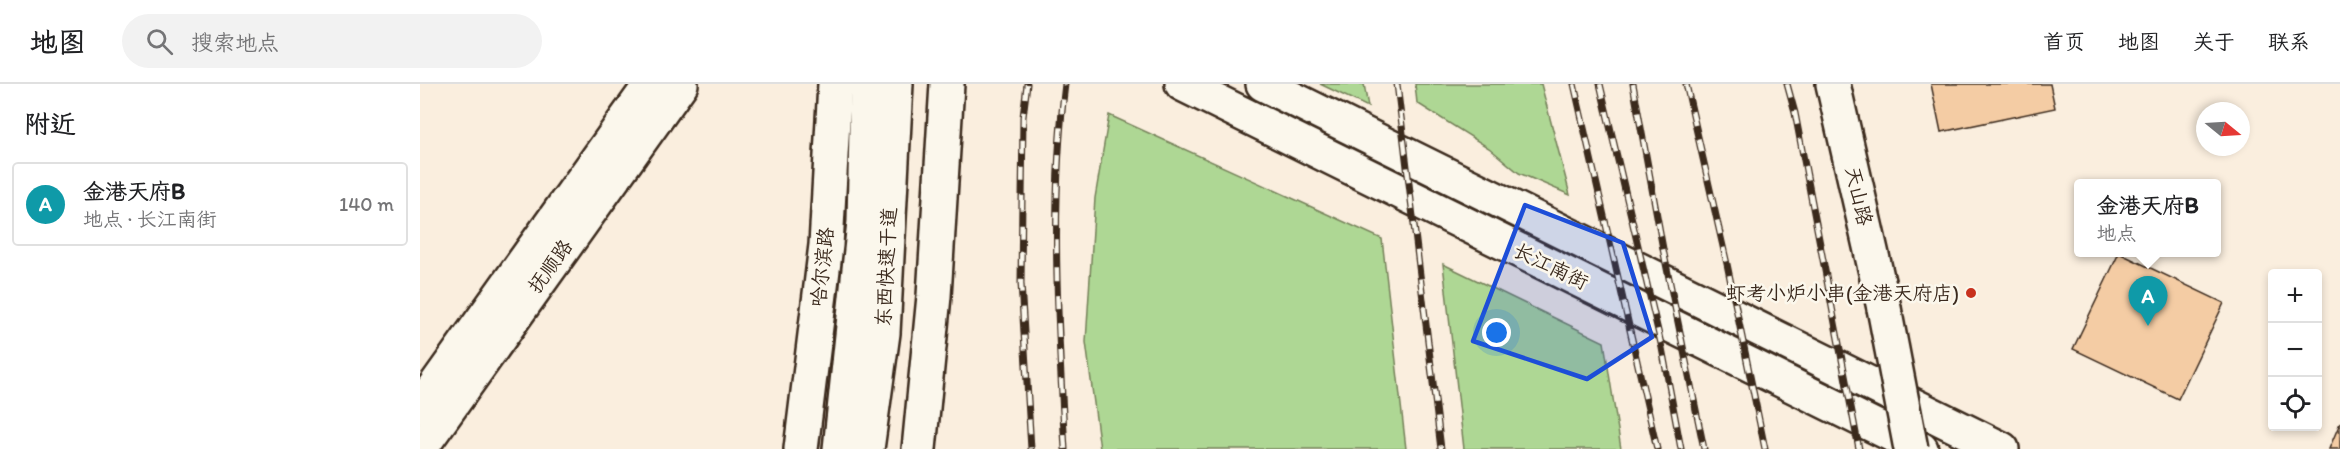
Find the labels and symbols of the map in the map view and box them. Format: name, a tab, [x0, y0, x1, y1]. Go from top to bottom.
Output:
north arrow	[2196, 102, 2250, 156]
street label: 天山路	[1841, 164, 1878, 229]
street label: 东西快速干道	[871, 206, 901, 328]
street label: 哈尔滨路	[806, 225, 838, 308]
street label: 抚顺路	[523, 234, 578, 297]
street label: 长江南街	[1510, 238, 1592, 294]
pin: A	[2128, 276, 2168, 326]
place label: 虾考小炉小串(金港天府店)	[1726, 281, 1959, 305]
marker: 虾考小炉小串(金港天府店)	[1964, 286, 1978, 300]
your location	[1482, 318, 1511, 347]

